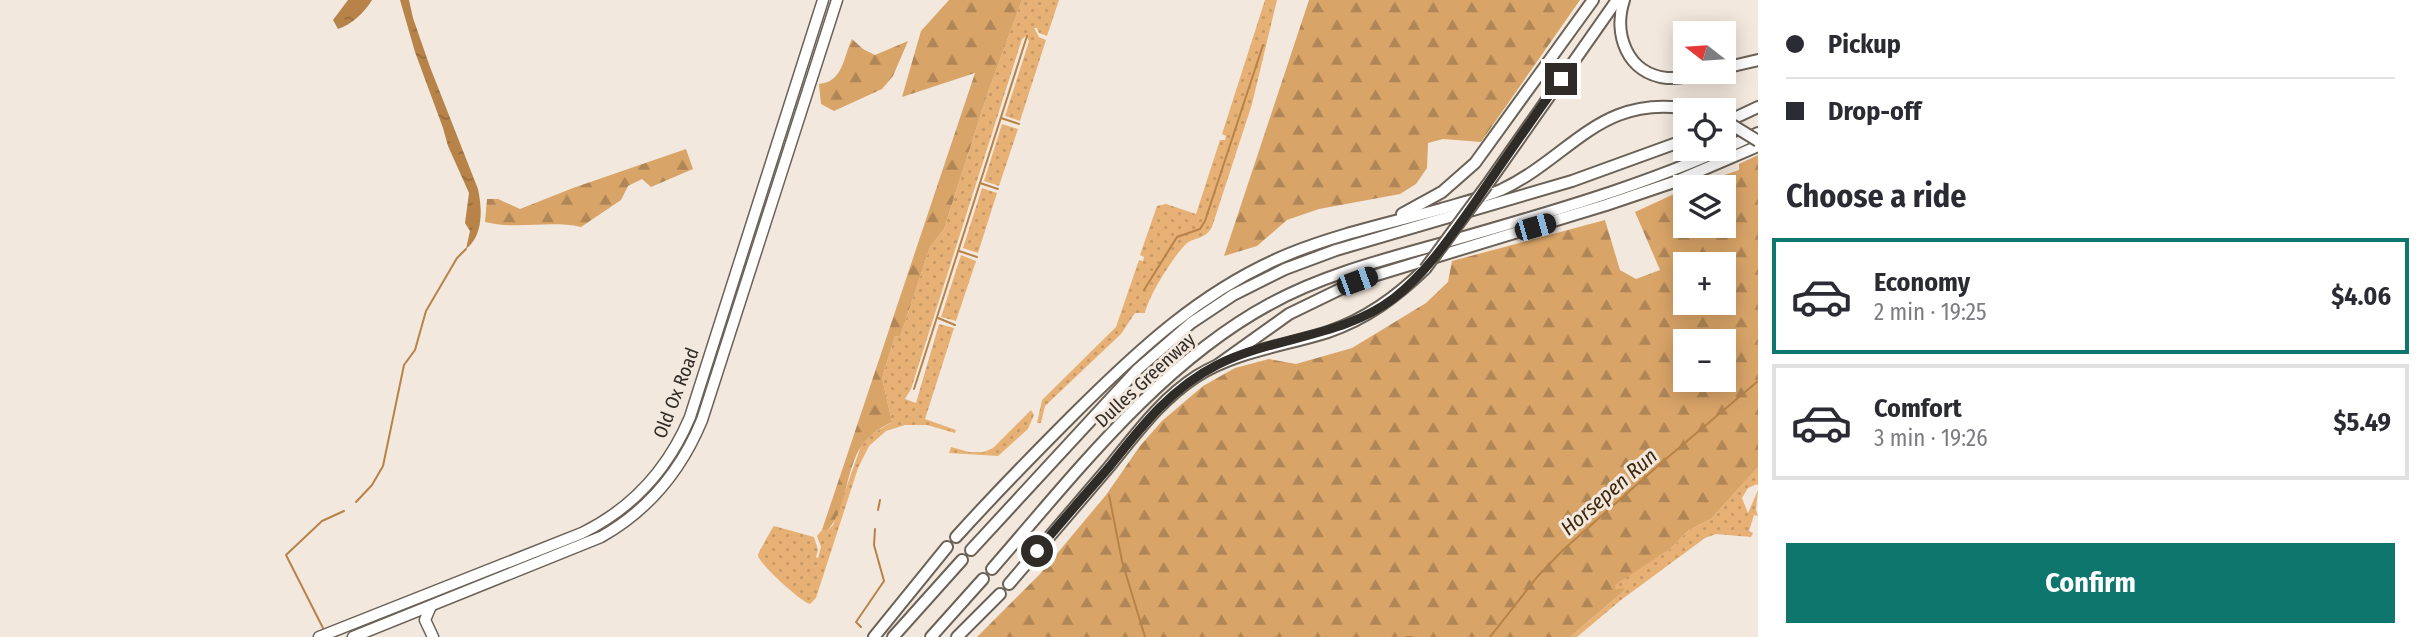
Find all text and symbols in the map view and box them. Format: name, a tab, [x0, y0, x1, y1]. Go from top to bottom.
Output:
north arrow	[1673, 21, 1736, 84]
map controls	[1673, 21, 1736, 392]
text: Pickup	[1828, 29, 1901, 60]
route end	[1545, 63, 1577, 95]
text: Drop-off	[1828, 96, 1921, 127]
button: locate	[1673, 98, 1736, 161]
button: layers	[1673, 175, 1736, 238]
text: Choose a ride	[1786, 177, 1967, 215]
car	[1512, 211, 1559, 243]
button: +	[1673, 252, 1736, 315]
car	[1334, 264, 1381, 298]
icon: car	[1790, 265, 1853, 328]
text: Economy	[1874, 267, 1970, 298]
text: $4.06	[2331, 281, 2391, 312]
text: 2 min · 19:25	[1874, 298, 1987, 326]
street label: Dulles Greenway	[1090, 327, 1200, 432]
button: −	[1673, 329, 1736, 392]
street label: Old Ox Road	[648, 344, 704, 442]
icon: car	[1790, 391, 1853, 454]
text: Comfort	[1874, 393, 1962, 424]
text: $5.49	[2334, 407, 2391, 438]
text: 3 min · 19:26	[1874, 424, 1988, 452]
water label: Horsepen Run	[1555, 443, 1663, 541]
route start	[1021, 535, 1053, 567]
button: Confirm	[1786, 543, 2395, 623]

